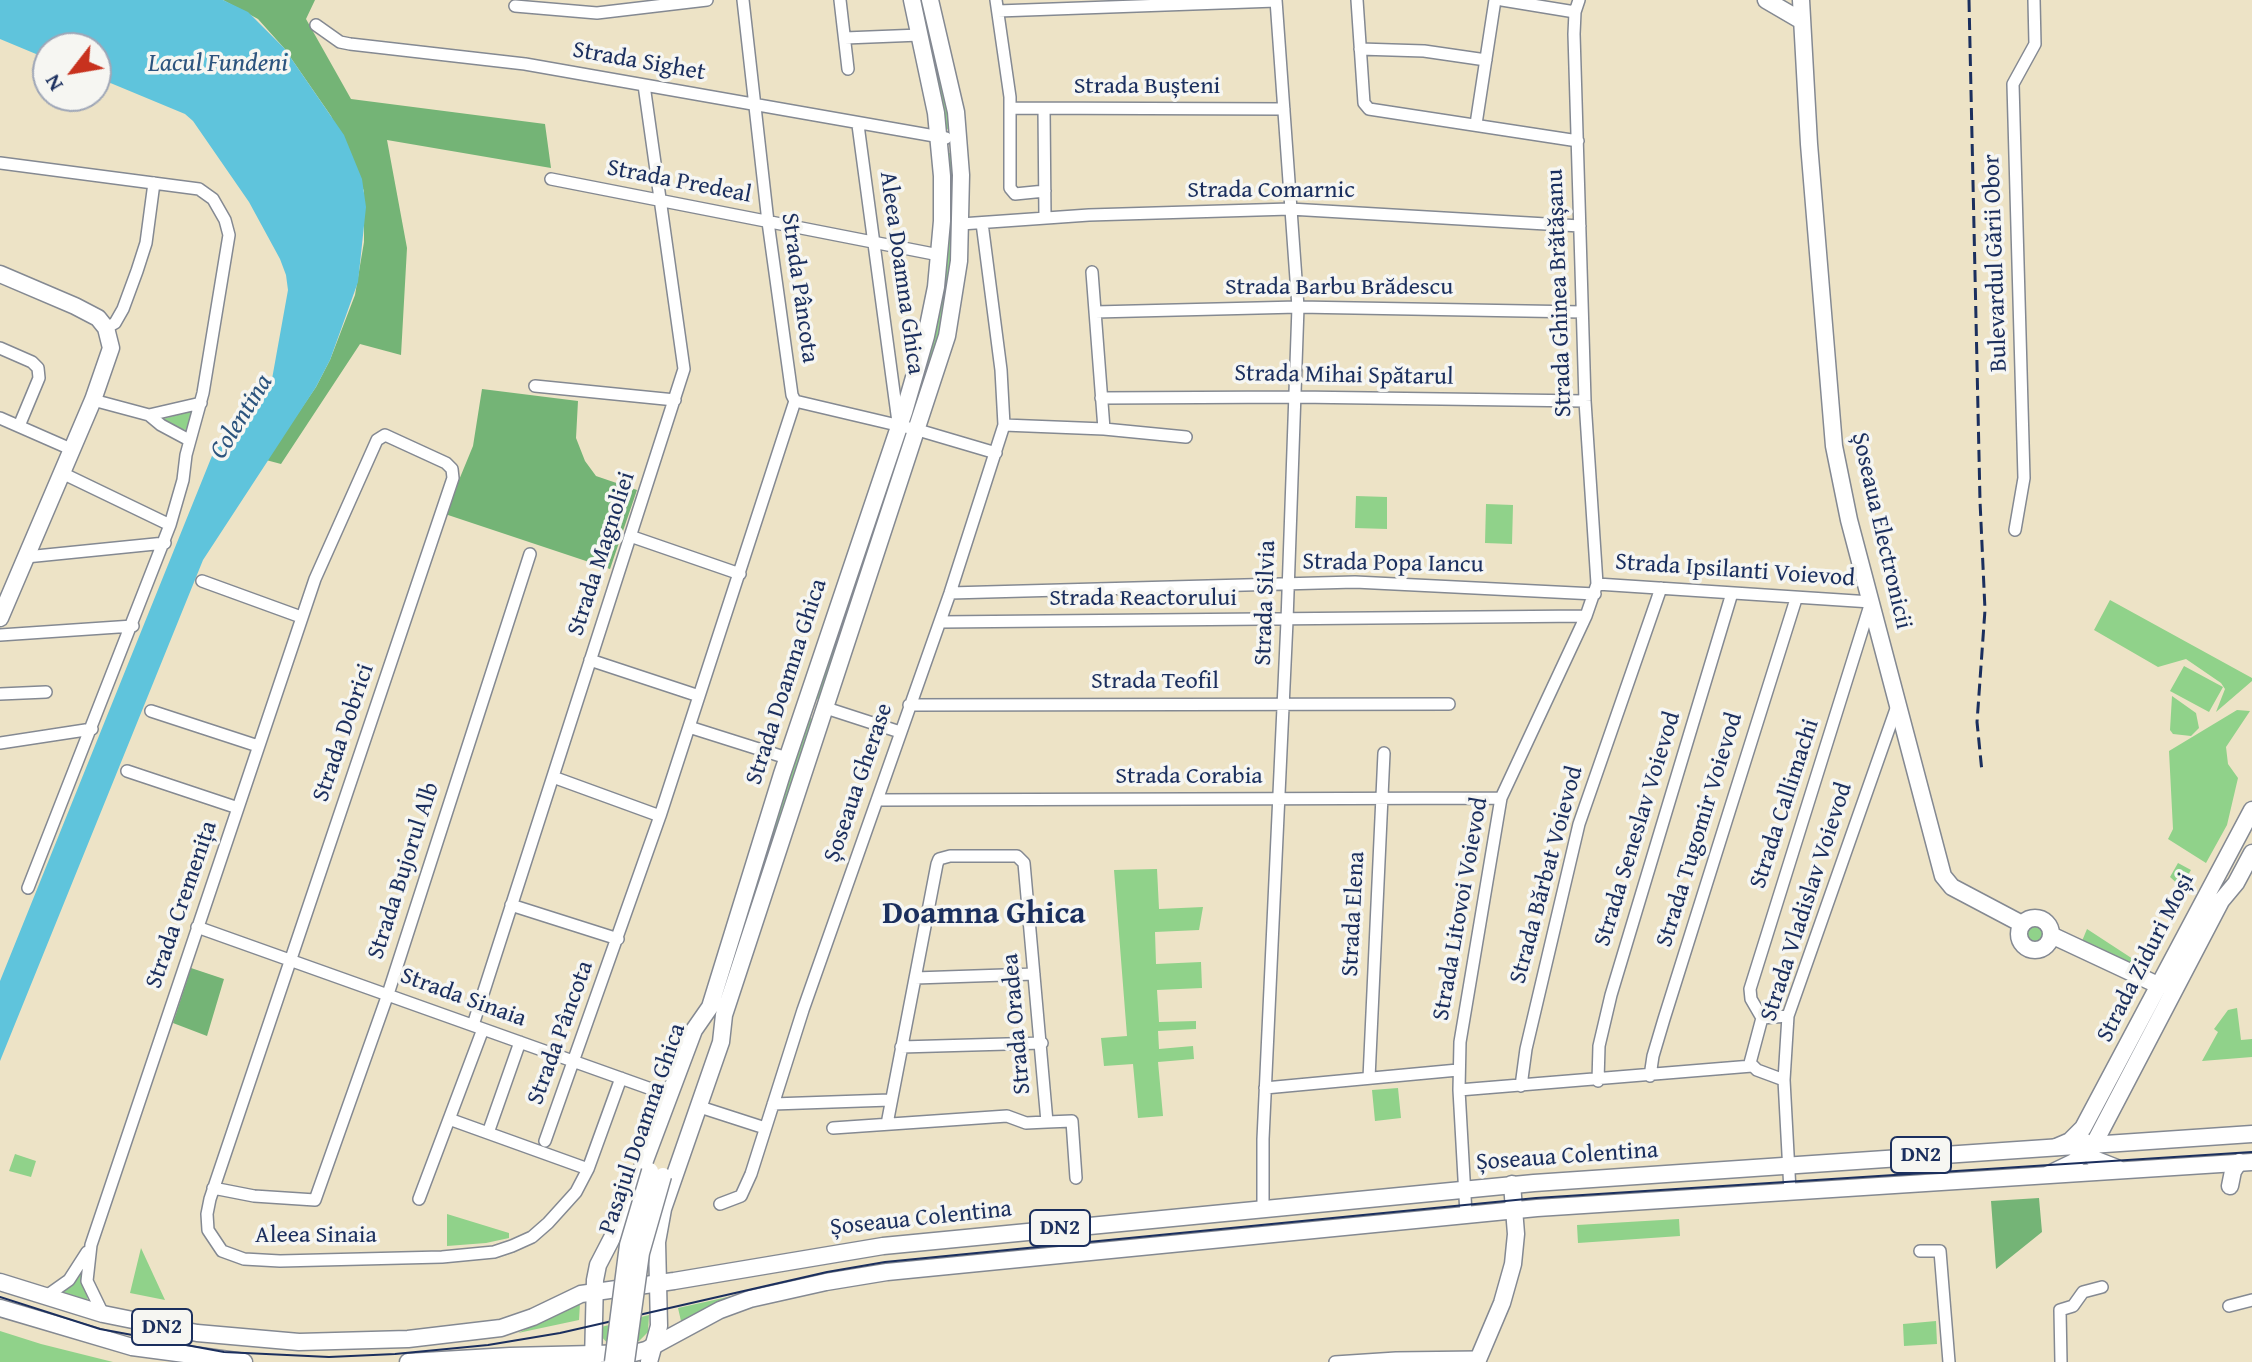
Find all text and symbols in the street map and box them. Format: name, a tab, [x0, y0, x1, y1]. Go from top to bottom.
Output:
north arrow	[32, 32, 112, 112]
street label: Strada Sighet	[570, 36, 708, 88]
water label: Lacul Fundeni	[148, 48, 288, 80]
text: N	[36, 69, 71, 98]
street label: Strada Bușteni	[1074, 73, 1220, 101]
street label: Bulevardul Gării Obor	[1978, 153, 2014, 373]
street label: Strada Predeal	[604, 154, 754, 210]
street label: Strada Ghinea Brătășanu	[1541, 168, 1579, 418]
street label: Aleea Doamna Ghica	[872, 170, 930, 376]
street label: Strada Comarnic	[1187, 177, 1355, 205]
street label: Strada Pâncota	[774, 211, 824, 365]
street label: Strada Barbu Brădescu	[1225, 274, 1453, 302]
street label: Strada Mihai Spătarul	[1234, 360, 1454, 392]
water label: Colentina	[204, 369, 280, 465]
street label: Șoseaua Electronicii	[1844, 430, 1918, 632]
street label: Strada Magnoliei	[562, 468, 642, 640]
street label: Strada Silvia	[1249, 540, 1283, 666]
street label: Strada Popa Iancu	[1302, 548, 1484, 580]
street label: Strada Ipsilanti Voievod	[1614, 548, 1856, 594]
street label: Strada Doamna Ghica	[740, 575, 834, 789]
street label: Strada Reactorului	[1049, 585, 1237, 613]
street label: Strada Dobrici	[307, 660, 381, 806]
street label: Strada Teofil	[1091, 668, 1219, 696]
street label: Șoseaua Gherase	[818, 700, 900, 866]
street label: Strada Seneslav Voievod	[1589, 708, 1687, 950]
street label: Strada Tugomir Voievod	[1651, 709, 1749, 951]
street label: Strada Callimachi	[1744, 716, 1826, 892]
street label: Strada Corabia	[1115, 763, 1263, 791]
street label: Strada Bărbat Voievod	[1504, 763, 1590, 987]
street label: Strada Bujorul Alb	[362, 779, 446, 963]
street label: Strada Vladislav Voievod	[1755, 779, 1859, 1025]
street label: Strada Litovoi Voievod	[1427, 795, 1495, 1023]
street label: Strada Cremenița	[140, 817, 224, 993]
street label: Strada Elena	[1336, 851, 1372, 977]
street label: Strada Ziduri Moși	[2091, 869, 2201, 1047]
district label: Doamna Ghica	[882, 896, 1086, 934]
street label: Strada Oradea	[996, 952, 1038, 1096]
street label: Strada Pâncota	[522, 957, 600, 1109]
street label: Strada Sinaia	[396, 962, 530, 1034]
street label: Pasajul Doamna Ghica	[593, 1020, 693, 1238]
street label: Șoseaua Colentina	[1475, 1136, 1659, 1178]
road number: DN2	[1891, 1137, 1951, 1173]
street label: Șoseaua Colentina	[829, 1195, 1013, 1243]
road number: DN2	[1030, 1210, 1090, 1246]
street label: Aleea Sinaia	[255, 1222, 377, 1250]
road number: DN2	[132, 1309, 192, 1345]

